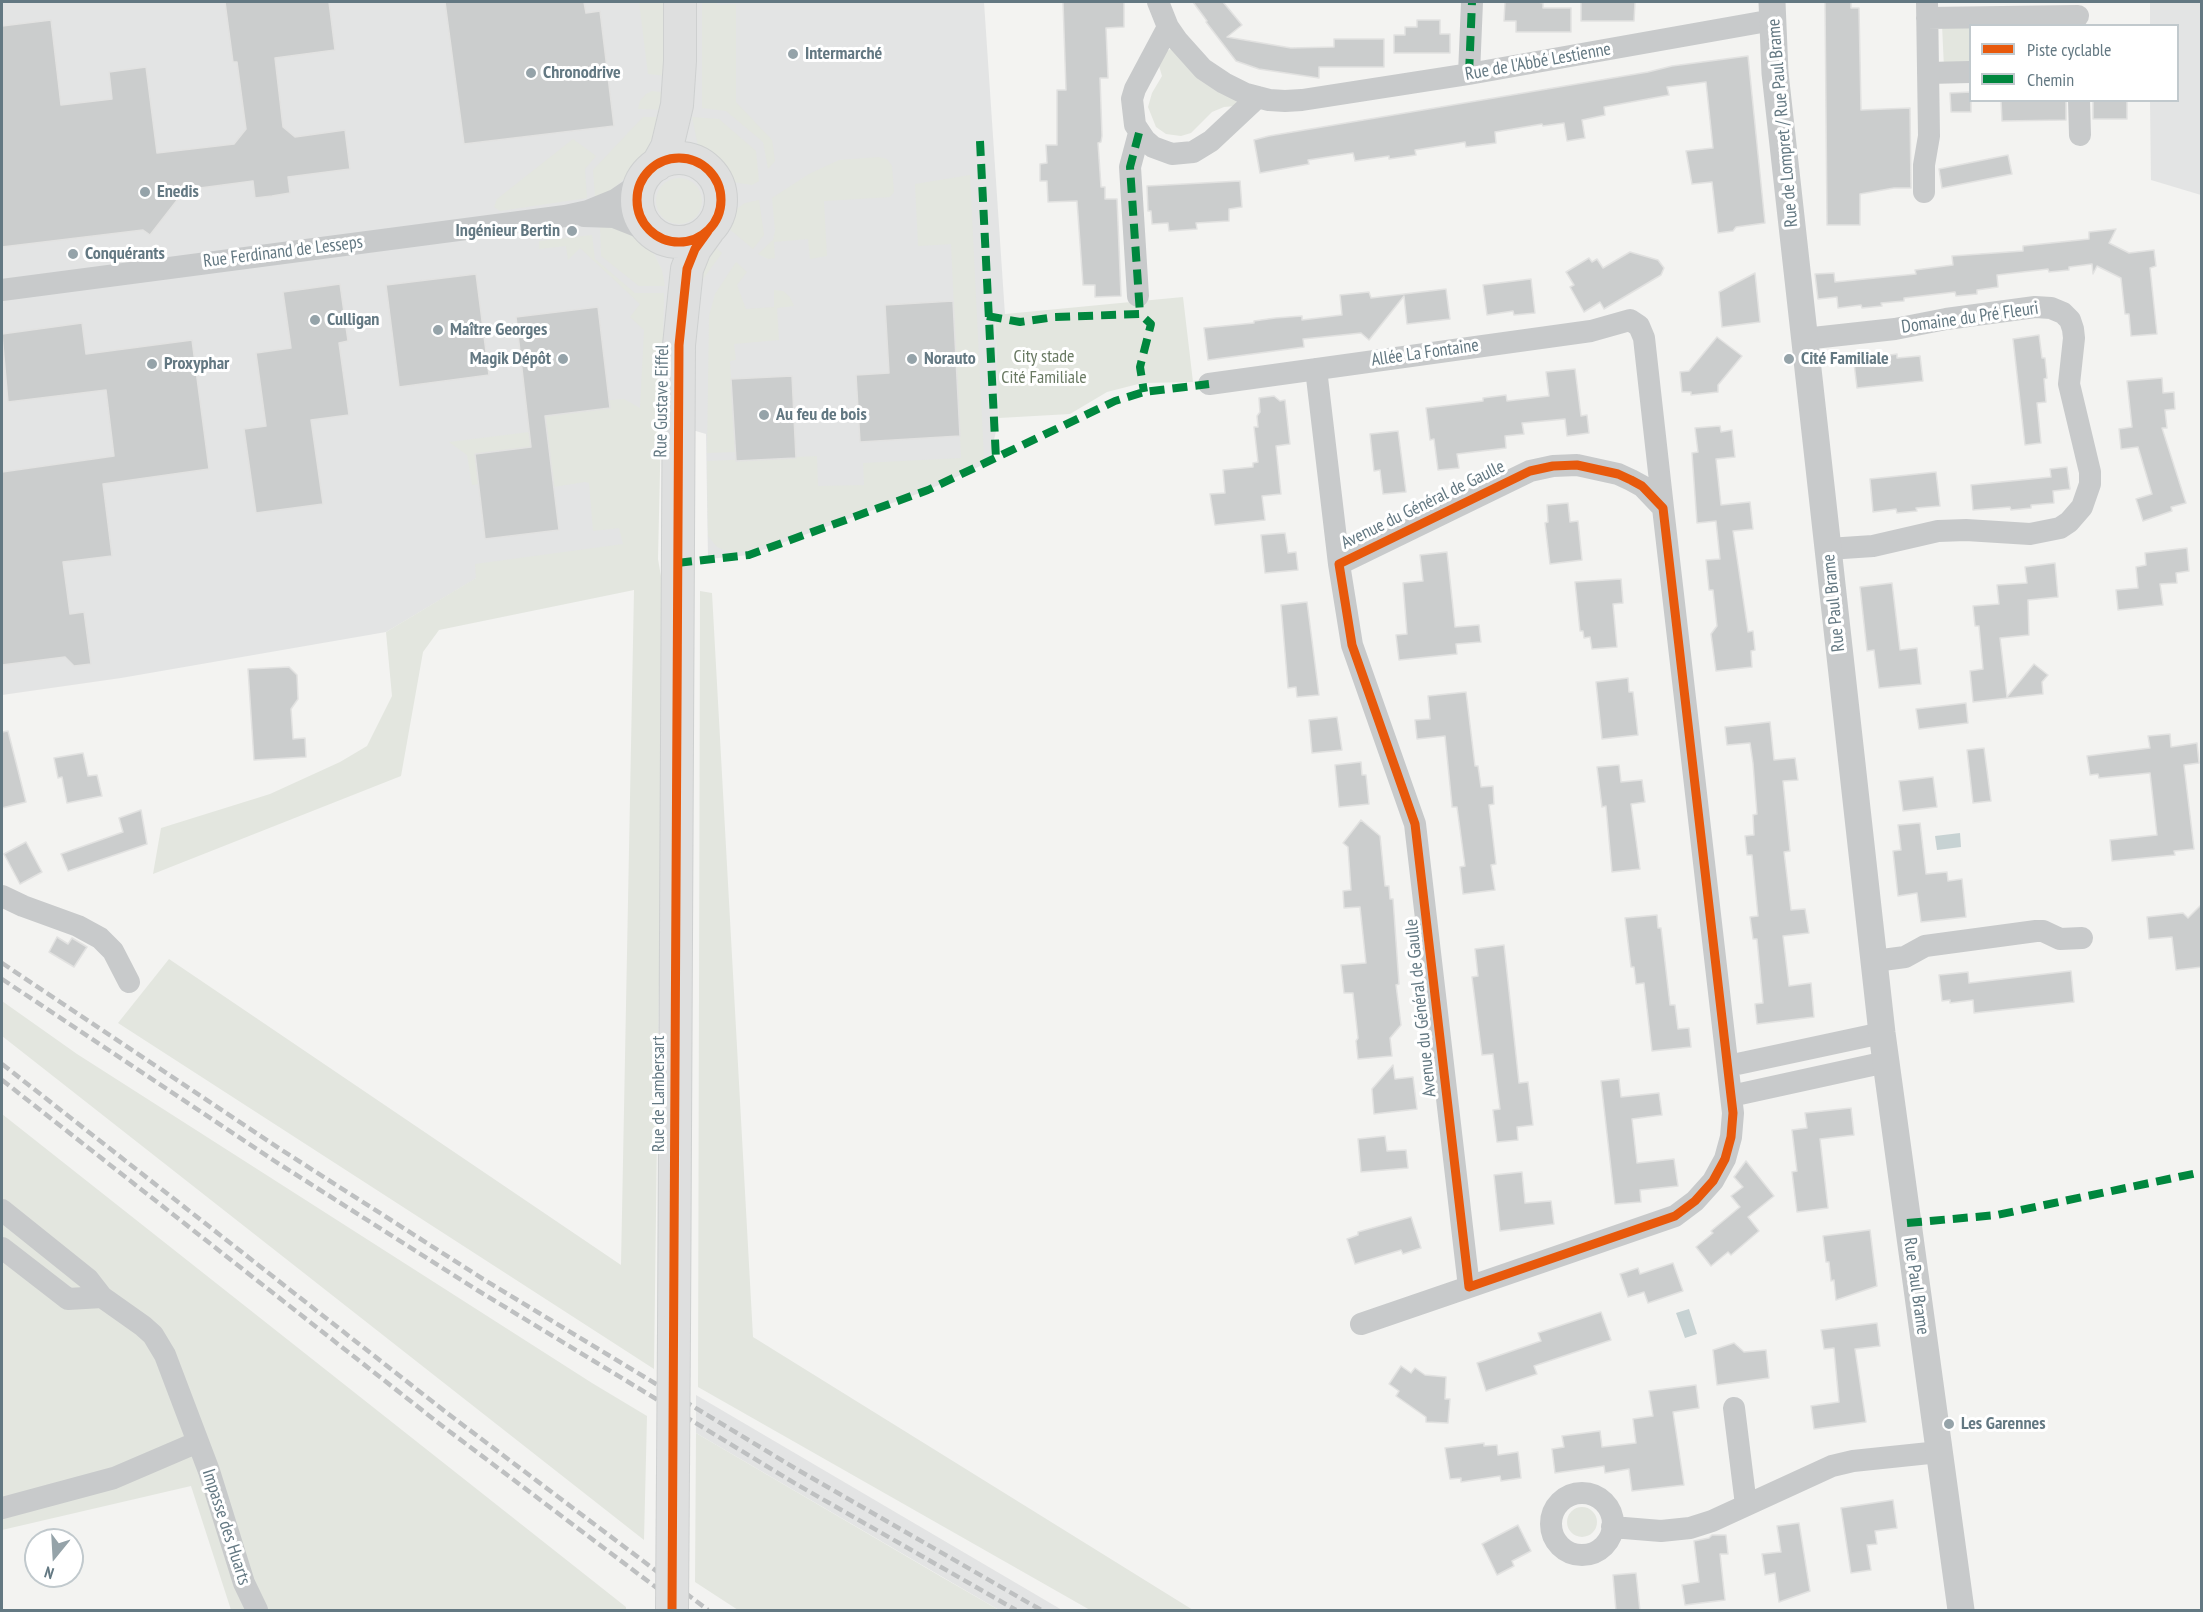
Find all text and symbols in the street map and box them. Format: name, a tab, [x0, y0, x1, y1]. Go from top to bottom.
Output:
street label: Rue de Lompret / Rue Paul Brame	[1763, 18, 1803, 228]
legend	[1969, 24, 2179, 102]
text: Piste cyclable	[2027, 38, 2111, 61]
street label: Rue de l'Abbé Lestienne	[1463, 39, 1613, 85]
place label: Intermarché	[805, 43, 882, 65]
marker: Intermarché	[786, 47, 800, 61]
place label: Chronodrive	[543, 62, 621, 84]
marker: Chronodrive	[524, 66, 538, 80]
text: Chemin	[2027, 68, 2074, 91]
place label: Enedis	[157, 181, 199, 203]
marker: Enedis	[138, 185, 152, 199]
place label: Ingénieur Bertin	[456, 220, 560, 242]
marker: Ingénieur Bertin	[565, 224, 579, 238]
street label: Rue Ferdinand de Lesseps	[202, 232, 364, 272]
place label: Conquérants	[85, 243, 165, 265]
marker: Conquérants	[66, 247, 80, 261]
street label: Domaine du Pré Fleuri	[1900, 298, 2040, 338]
place label: Culligan	[327, 309, 379, 331]
marker: Culligan	[308, 313, 322, 327]
place label: Maître Georges	[450, 319, 547, 341]
marker: Maître Georges	[431, 323, 445, 337]
street label: Allée La Fontaine	[1370, 335, 1480, 371]
street label: Rue Gustave Eiffel	[650, 344, 674, 458]
park label: City stade Cité Familiale	[1001, 346, 1087, 388]
place label: Magik Dépôt	[470, 348, 551, 370]
place label: Norauto	[924, 348, 976, 370]
place label: Cité Familiale	[1801, 348, 1889, 370]
marker: Magik Dépôt	[556, 352, 570, 366]
marker: Norauto	[905, 352, 919, 366]
marker: Cité Familiale	[1782, 352, 1796, 366]
place label: Proxyphar	[164, 353, 229, 375]
marker: Proxyphar	[145, 357, 159, 371]
place label: Au feu de bois	[776, 404, 867, 426]
marker: Au feu de bois	[757, 408, 771, 422]
street label: Avenue du Général de Gaulle	[1338, 456, 1508, 554]
street label: Rue Paul Brame	[1818, 553, 1850, 653]
street label: Avenue du Général de Gaulle	[1401, 918, 1441, 1098]
street label: Rue de Lambersart	[648, 1036, 670, 1152]
street label: Rue Paul Brame	[1898, 1236, 1934, 1336]
place label: Les Garennes	[1961, 1413, 2045, 1435]
marker: Les Garennes	[1942, 1417, 1956, 1431]
street label: Impasse des Huarts	[197, 1466, 255, 1588]
north arrow	[24, 1528, 84, 1588]
text: N	[42, 1562, 56, 1584]

